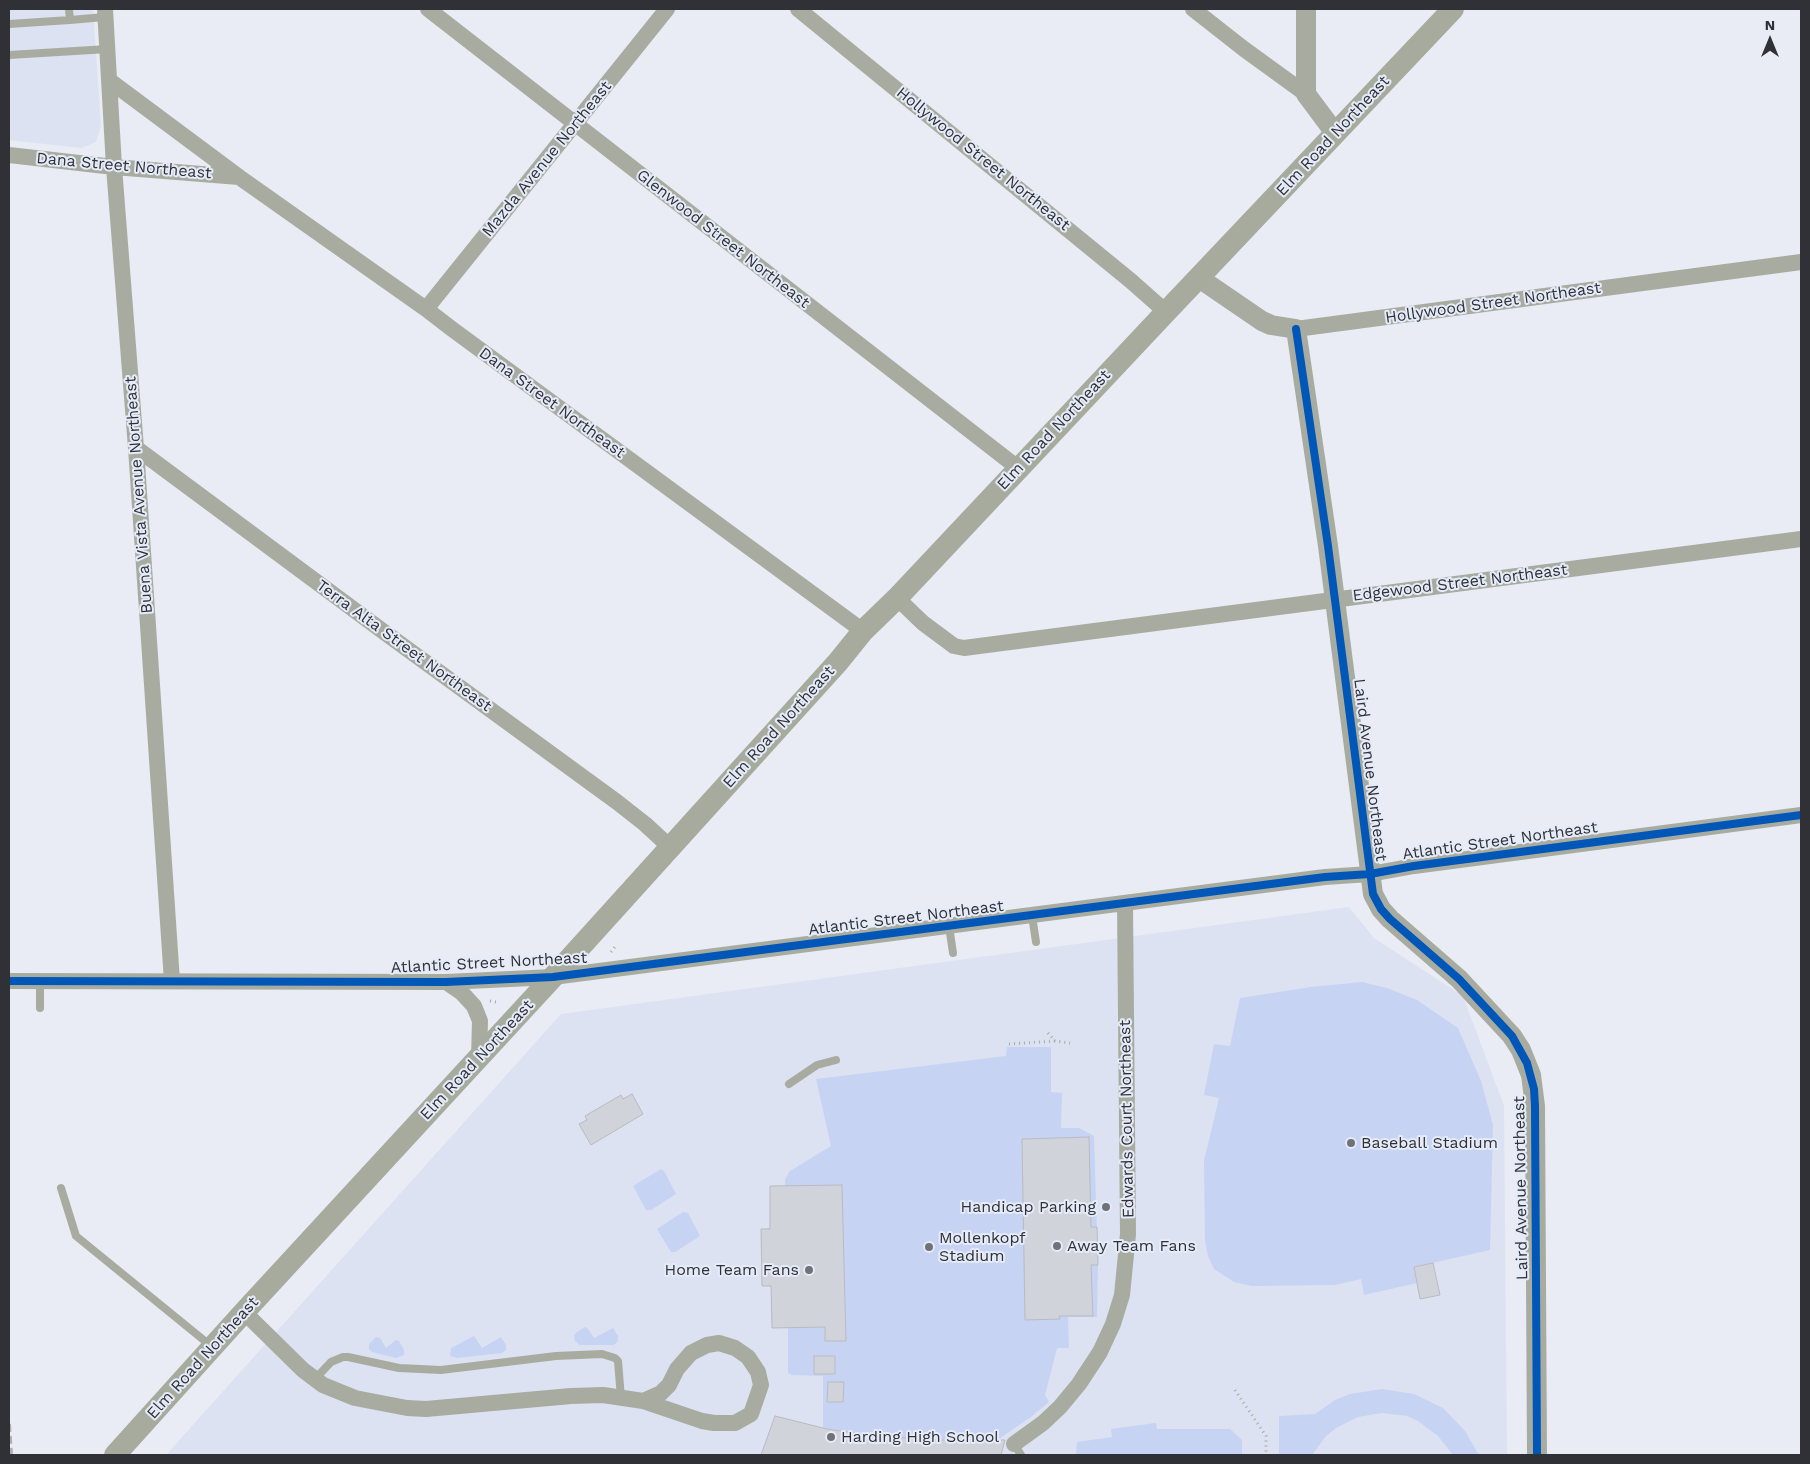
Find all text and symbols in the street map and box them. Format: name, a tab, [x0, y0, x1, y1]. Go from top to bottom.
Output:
north arrow	[1745, 15, 1795, 65]
text: N	[1765, 17, 1775, 33]
street label: Elm Road Northeast	[1272, 72, 1394, 200]
street label: Mazda Avenue Northeast	[478, 77, 616, 241]
street label: Hollywood Street Northeast	[892, 83, 1074, 235]
street label: Dana Street Northeast	[36, 149, 212, 183]
street label: Glenwood Street Northeast	[633, 165, 813, 313]
street label: Hollywood Street Northeast	[1384, 278, 1602, 328]
street label: Dana Street Northeast	[475, 344, 629, 462]
street label: Elm Road Northeast	[993, 366, 1115, 494]
street label: Buena Vista Avenue Northeast	[121, 376, 157, 614]
street label: Edgewood Street Northeast	[1352, 560, 1568, 606]
street label: Terra Alta Street Northeast	[313, 576, 495, 716]
street label: Elm Road Northeast	[719, 662, 839, 792]
street label: Laird Avenue Northeast	[1349, 678, 1391, 862]
street label: Atlantic Street Northeast	[1401, 818, 1599, 864]
street label: Atlantic Street Northeast	[807, 896, 1005, 940]
street label: Atlantic Street Northeast	[390, 948, 588, 978]
street label: Elm Road Northeast	[416, 996, 538, 1124]
street label: Edwards Court Northeast	[1116, 1020, 1138, 1218]
street label: Laird Avenue Northeast	[1510, 1096, 1532, 1280]
place label: Baseball Stadium	[1361, 1133, 1498, 1153]
marker: Baseball Stadium	[1345, 1137, 1357, 1149]
place label: Handicap Parking	[961, 1197, 1096, 1217]
marker: Handicap Parking	[1100, 1201, 1112, 1213]
place label: Mollenkopf Stadium	[939, 1228, 1026, 1266]
place label: Away Team Fans	[1067, 1236, 1196, 1256]
marker: Away Team Fans	[1051, 1240, 1063, 1252]
marker: Mollenkopf Stadium	[923, 1241, 935, 1253]
place label: Home Team Fans	[665, 1260, 799, 1280]
marker: Home Team Fans	[803, 1264, 815, 1276]
street label: Elm Road Northeast	[143, 1293, 263, 1423]
place label: Harding High School	[841, 1427, 999, 1447]
marker: Harding High School	[825, 1431, 837, 1443]

